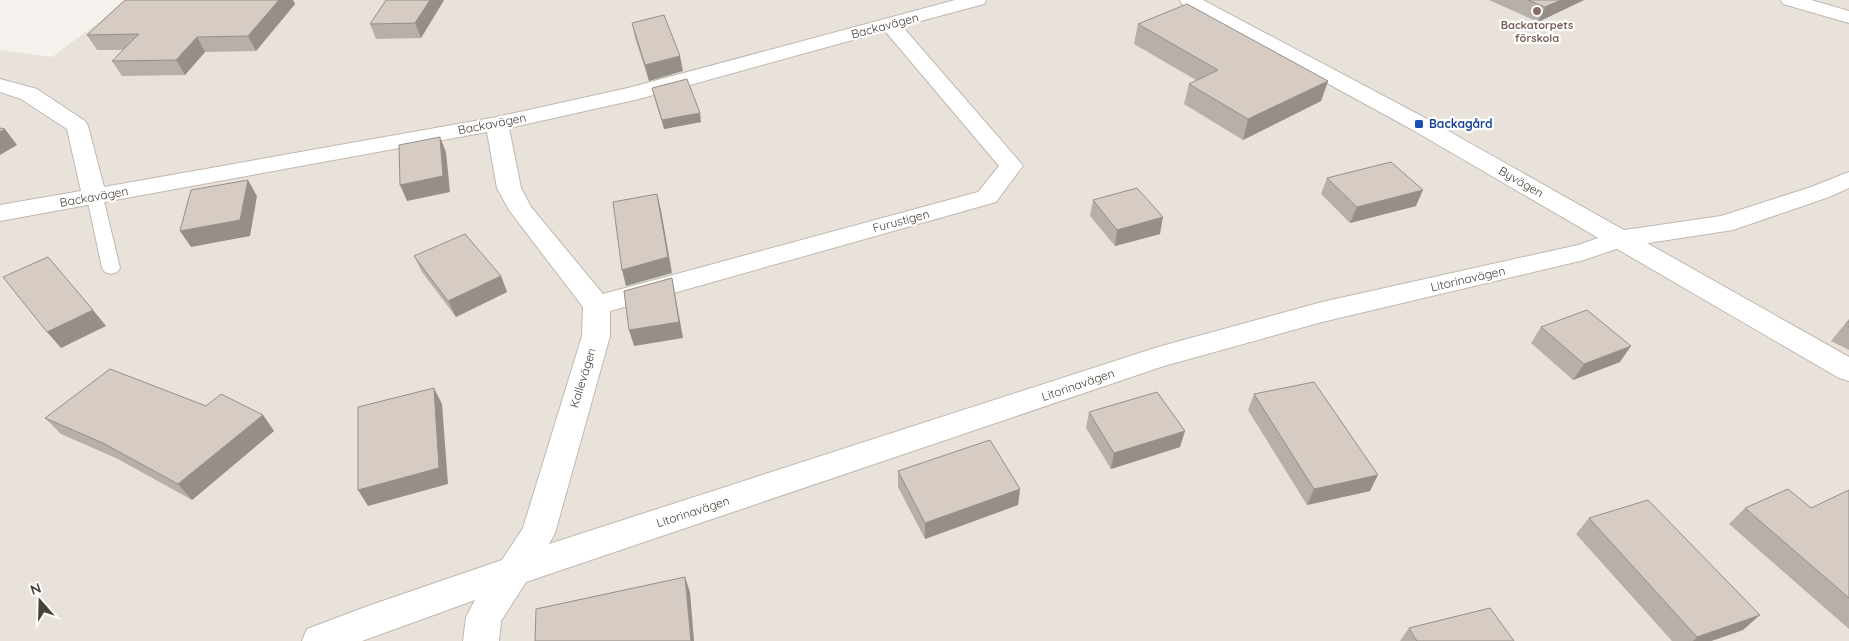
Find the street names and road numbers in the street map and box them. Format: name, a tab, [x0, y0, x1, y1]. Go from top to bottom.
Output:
street label: Backavägen	[849, 9, 920, 42]
street label: Backavägen	[456, 110, 527, 137]
street label: Byvägen	[1496, 163, 1546, 200]
street label: Backavägen	[58, 183, 129, 210]
street label: Furustigen	[871, 206, 931, 235]
street label: Litorinavägen	[1429, 263, 1507, 294]
street label: Kallevägen	[566, 346, 599, 410]
street label: Litorinavägen	[1039, 365, 1116, 404]
street label: Litorinavägen	[654, 493, 731, 530]

